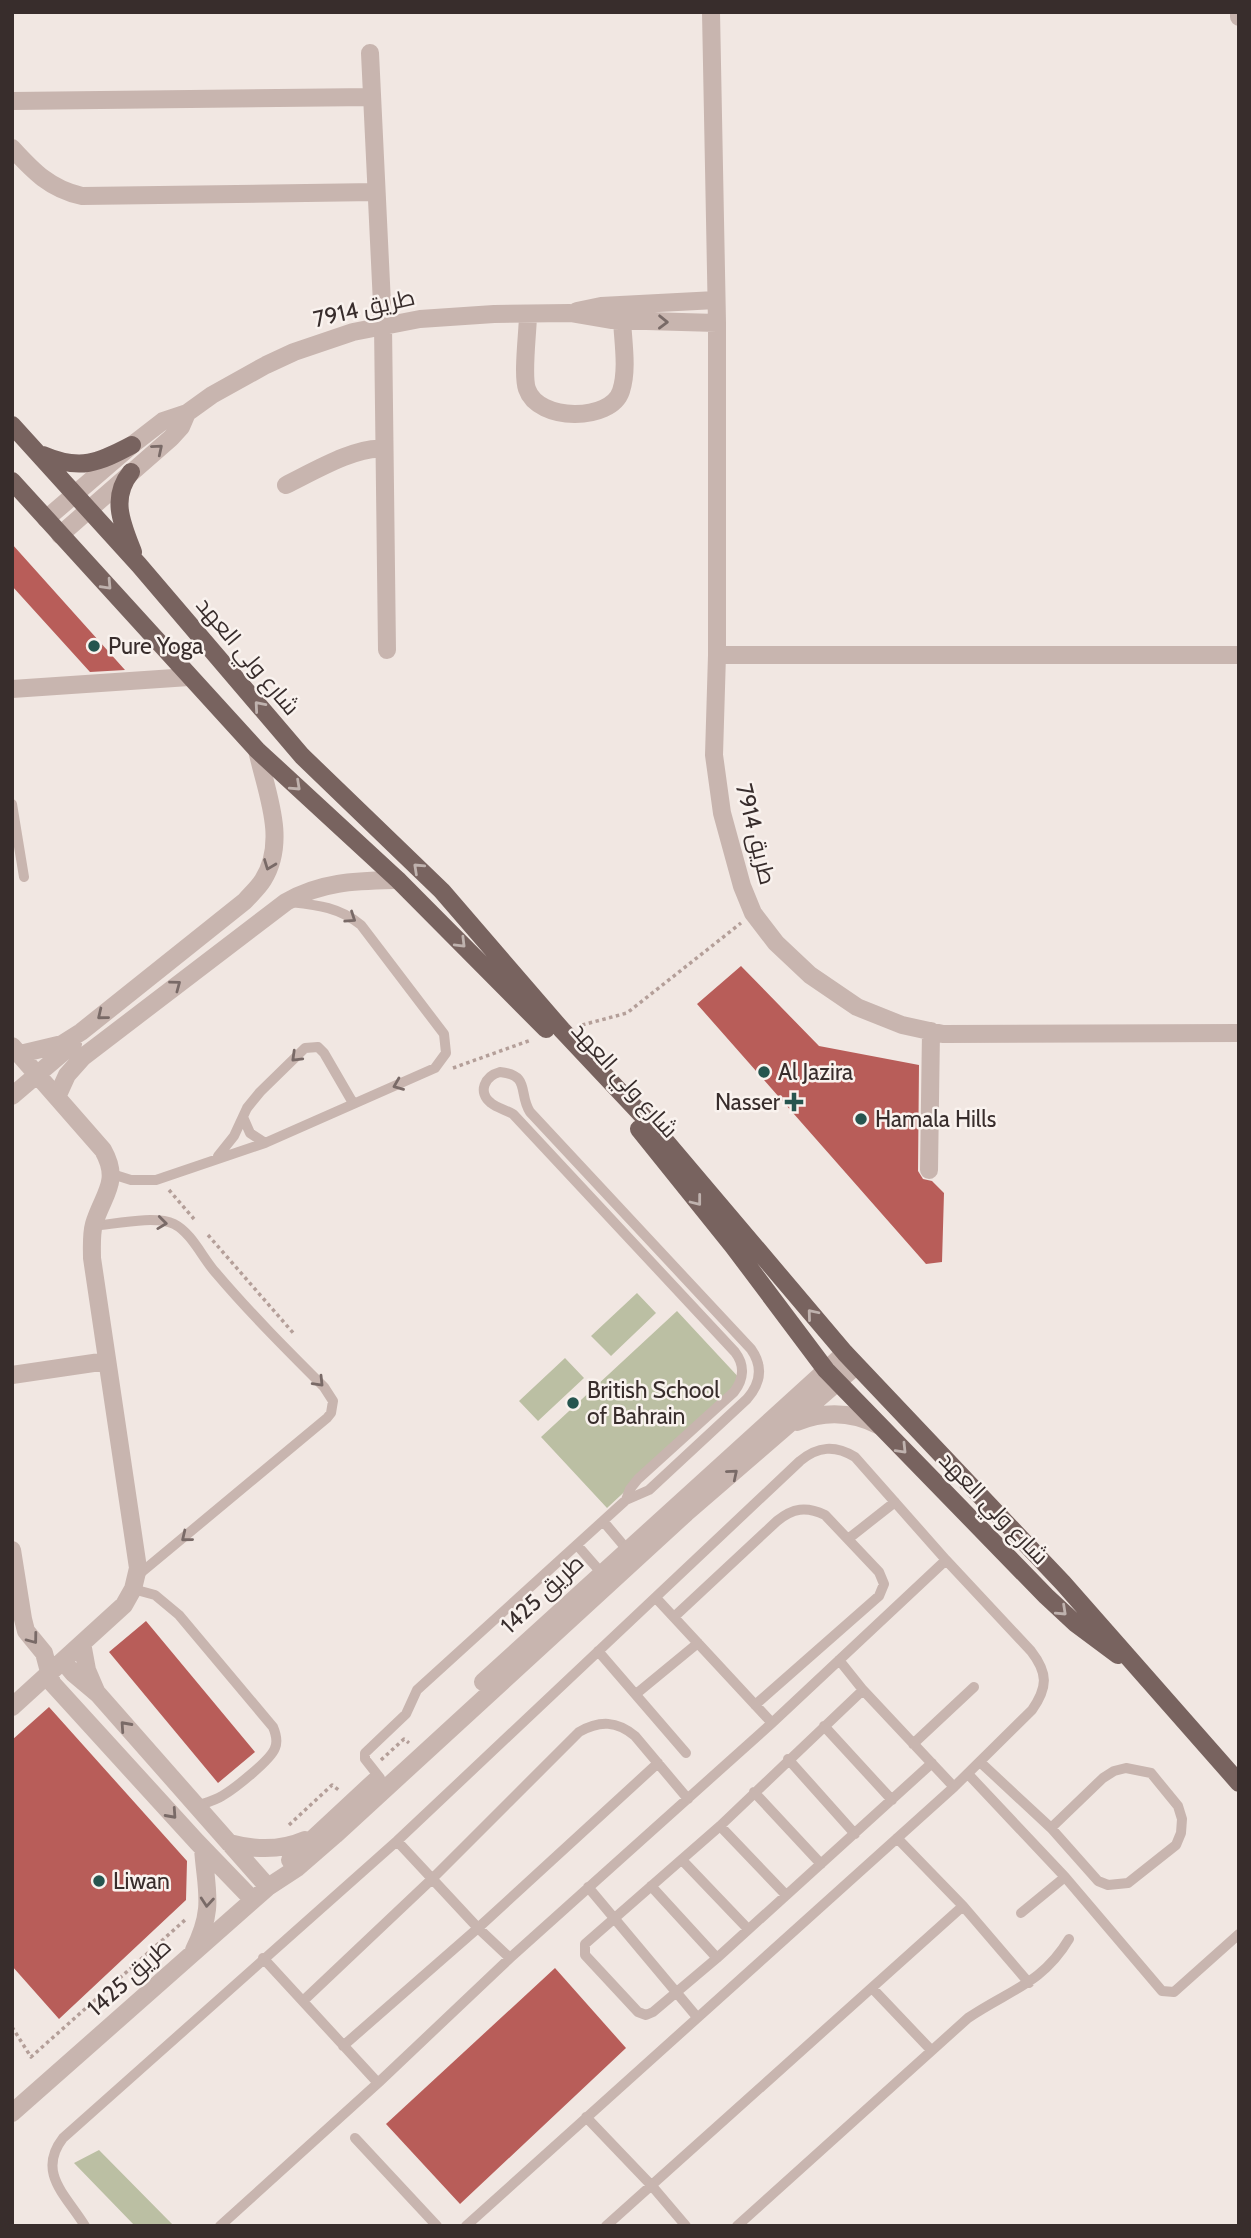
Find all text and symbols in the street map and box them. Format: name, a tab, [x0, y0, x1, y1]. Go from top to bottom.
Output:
street label: طريق 7914	[311, 283, 417, 333]
one-way arrow	[657, 314, 668, 329]
one-way arrow	[151, 444, 163, 457]
one-way arrow	[99, 577, 111, 590]
street label: شارع ولي العهد	[187, 591, 305, 723]
place label: Pure Yoga	[108, 632, 203, 660]
marker: Pure Yoga	[86, 638, 102, 654]
one-way arrow	[255, 702, 267, 715]
one-way arrow	[288, 778, 301, 791]
street label: طريق 7914	[730, 781, 782, 887]
one-way arrow	[264, 858, 278, 870]
one-way arrow	[413, 864, 426, 877]
one-way arrow	[343, 910, 356, 922]
one-way arrow	[453, 935, 465, 947]
one-way arrow	[168, 981, 181, 994]
one-way arrow	[97, 1007, 110, 1019]
street label: شارع ولي العهد	[563, 1017, 684, 1146]
one-way arrow	[291, 1049, 304, 1062]
place label: Al Jazira	[778, 1058, 853, 1086]
marker: Al Jazira	[756, 1064, 772, 1080]
one-way arrow	[393, 1077, 406, 1091]
place label: Nasser	[715, 1088, 781, 1116]
marker: Nasser	[786, 1094, 802, 1110]
place label: Hamala Hills	[875, 1105, 996, 1133]
marker: Hamala Hills	[853, 1111, 869, 1127]
one-way arrow	[689, 1192, 701, 1205]
one-way arrow	[156, 1215, 168, 1230]
one-way arrow	[808, 1309, 821, 1321]
one-way arrow	[310, 1374, 323, 1387]
place label: British School of Bahrain	[587, 1376, 720, 1430]
marker: British School of Bahrain	[565, 1395, 581, 1411]
one-way arrow	[894, 1441, 907, 1454]
street label: شارع ولي العهد	[931, 1446, 1055, 1573]
one-way arrow	[724, 1470, 737, 1482]
one-way arrow	[182, 1529, 195, 1541]
street label: طريق 1425	[495, 1549, 589, 1639]
one-way arrow	[1054, 1603, 1067, 1615]
one-way arrow	[25, 1631, 37, 1643]
one-way arrow	[121, 1721, 133, 1734]
one-way arrow	[163, 1806, 176, 1819]
place label: Liwan	[113, 1867, 170, 1895]
marker: Liwan	[91, 1873, 107, 1889]
one-way arrow	[200, 1896, 215, 1908]
street label: طريق 1425	[81, 1932, 177, 2022]

